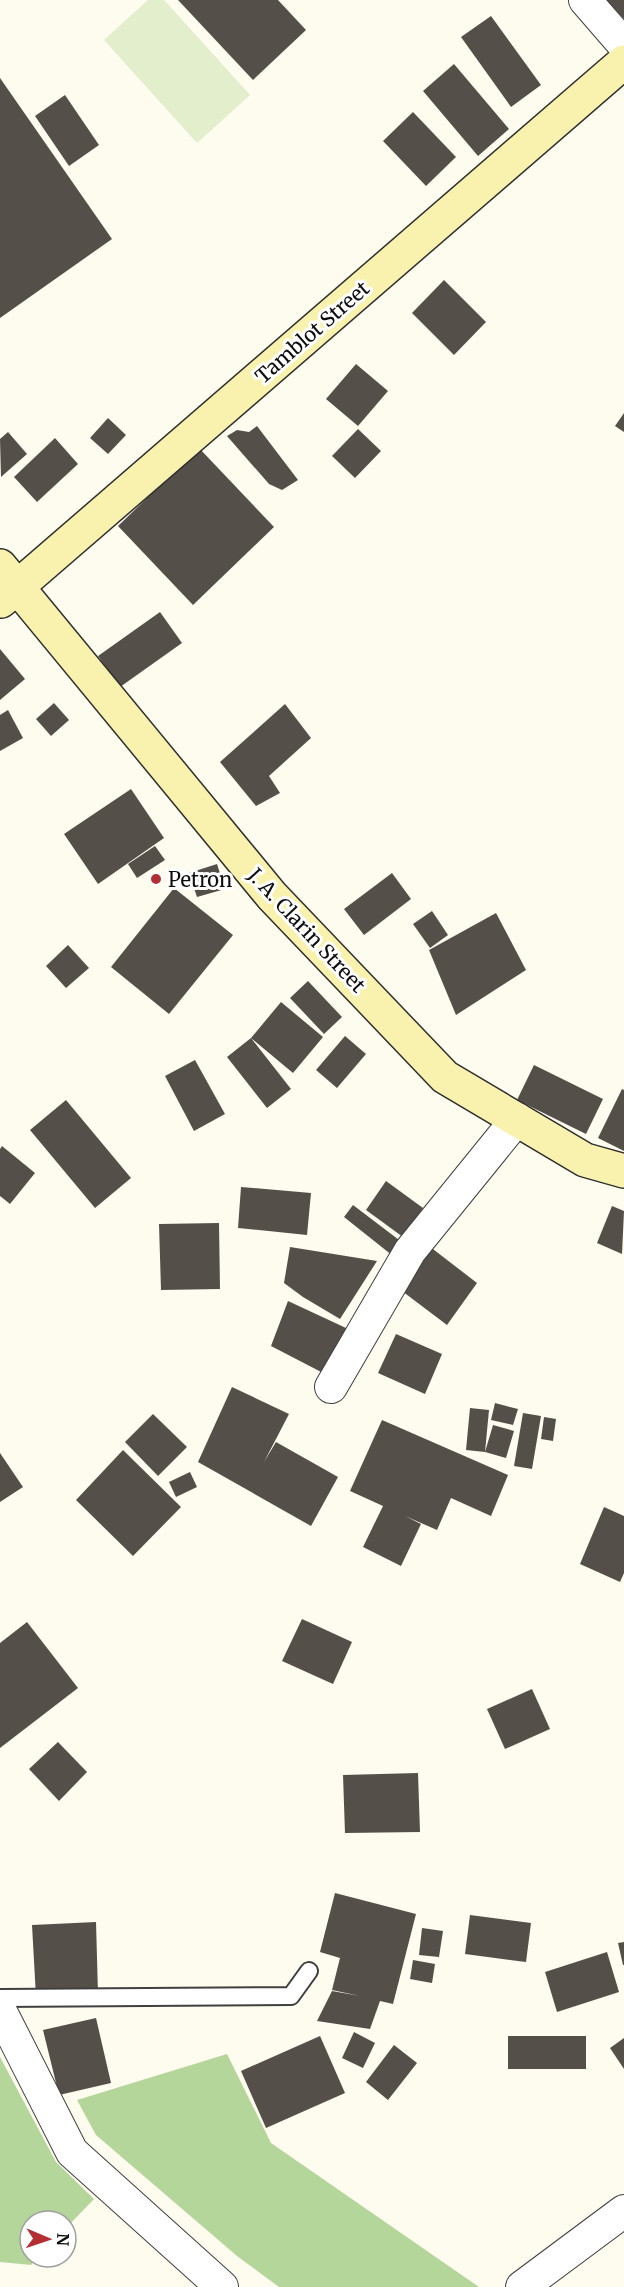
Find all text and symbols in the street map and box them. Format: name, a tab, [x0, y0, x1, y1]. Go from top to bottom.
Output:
street label: Tamblot Street	[250, 275, 374, 388]
street label: J. A. Clarin Street	[242, 862, 371, 997]
place label: Petron	[168, 867, 232, 892]
marker: Petron	[149, 872, 163, 886]
north arrow	[18, 2209, 78, 2269]
text: N	[53, 2233, 73, 2247]

